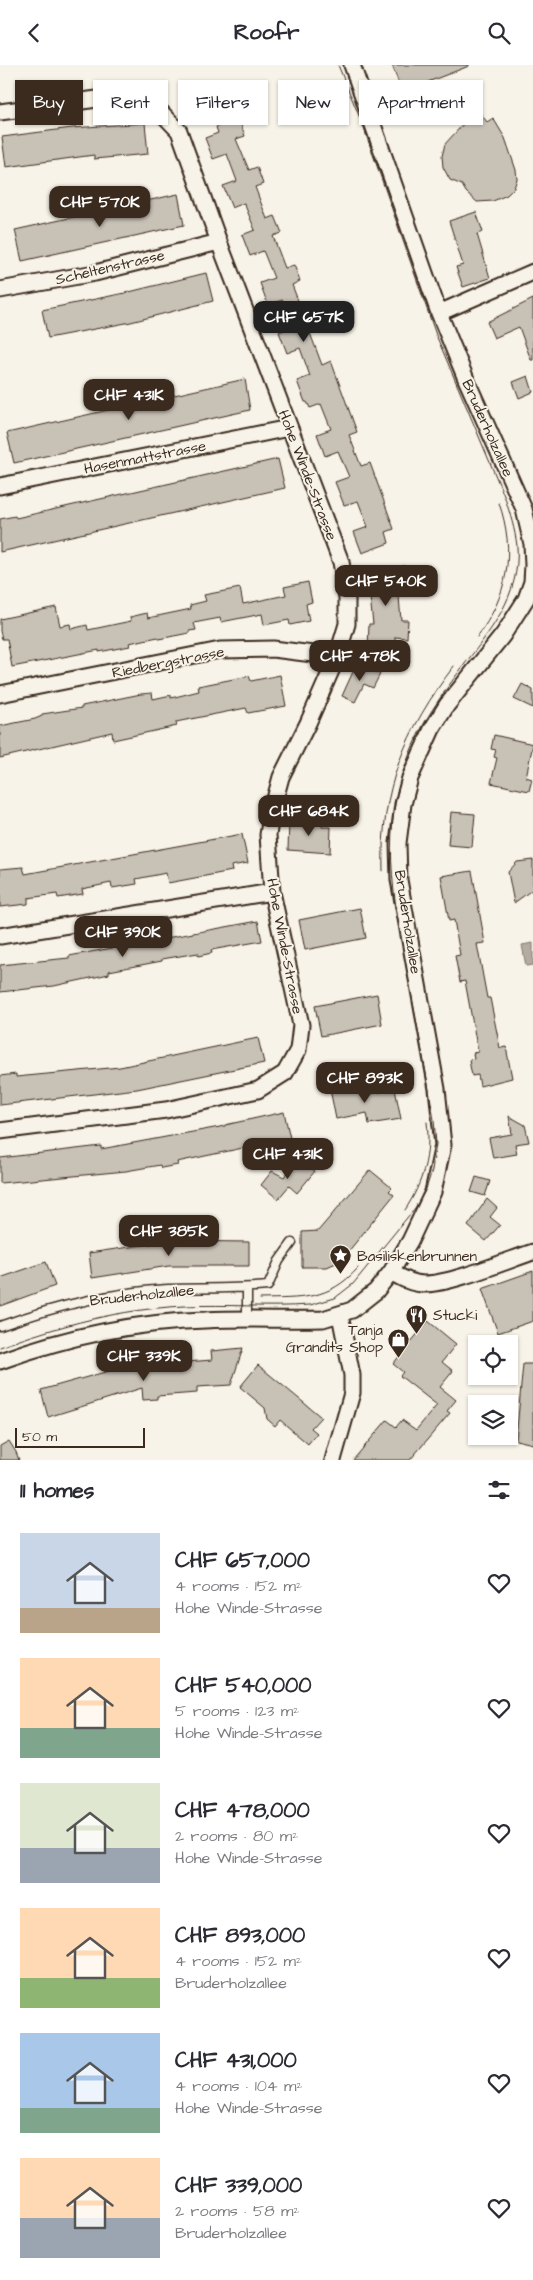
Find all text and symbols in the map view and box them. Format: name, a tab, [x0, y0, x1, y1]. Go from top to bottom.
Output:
text: Roofr	[234, 17, 299, 48]
icon: back	[20, 19, 48, 47]
icon: search	[485, 19, 513, 47]
chip: Buy	[15, 80, 83, 125]
chip: Rent	[93, 80, 168, 125]
chip: Filters	[178, 80, 268, 125]
chip: New	[278, 80, 349, 125]
chip: Apartment	[359, 80, 483, 125]
pin: CHF 570K	[48, 185, 152, 228]
text: CHF 570K	[60, 191, 140, 213]
street label: Scheltenstrasse	[53, 245, 167, 290]
pin: CHF 657K	[252, 301, 356, 343]
text: CHF 657K	[264, 306, 344, 328]
street label: Bruderholzallee	[457, 376, 518, 480]
pin: CHF 431K	[77, 379, 181, 421]
text: CHF 431K	[94, 384, 164, 406]
street label: Hohe Winde-Strasse	[273, 407, 342, 543]
street label: Hasenmattstrasse	[82, 435, 208, 480]
pin: CHF 540K	[334, 565, 438, 607]
text: CHF 540K	[346, 570, 426, 592]
pin: CHF 478K	[308, 639, 412, 682]
street label: Riedbergstrasse	[110, 641, 226, 685]
text: CHF 478K	[320, 645, 400, 667]
pin: CHF 684K	[257, 795, 361, 837]
text: CHF 684K	[269, 800, 349, 822]
street label: Bruderholzallee	[389, 869, 426, 976]
street label: Hohe Winde-Strasse	[261, 876, 308, 1016]
pin: CHF 390K	[71, 915, 175, 958]
text: CHF 390K	[85, 921, 161, 943]
pin: CHF 893K	[313, 1061, 417, 1104]
text: CHF 893K	[327, 1067, 403, 1089]
pin: CHF 431K	[236, 1137, 340, 1180]
text: CHF 431K	[253, 1143, 323, 1165]
pin: CHF 385K	[117, 1215, 221, 1257]
text: CHF 385K	[130, 1220, 208, 1242]
place icon: Basiliskenbrunnen	[329, 1244, 353, 1275]
place label: Basiliskenbrunnen	[357, 1246, 478, 1267]
street label: Bruderholzallee	[89, 1280, 195, 1311]
restaurant icon: Stucki	[405, 1303, 429, 1334]
place label: Stucki	[433, 1305, 478, 1326]
place label: Tanja Grandits Shop	[286, 1320, 383, 1358]
shop icon: Tanja Grandits Shop	[387, 1327, 411, 1358]
map controls	[468, 1335, 518, 1445]
button: locate	[468, 1335, 518, 1385]
pin: CHF 339K	[92, 1339, 196, 1382]
text: CHF 339K	[107, 1345, 181, 1367]
button: layers	[468, 1395, 518, 1445]
scale bar	[15, 1425, 145, 1448]
text: 50 m	[22, 1427, 57, 1447]
text: 11 homes	[20, 1476, 94, 1505]
icon: filters	[485, 1476, 513, 1504]
text: CHF 657,000	[175, 1546, 310, 1575]
icon: home	[60, 1553, 120, 1613]
icon: heart	[485, 1569, 513, 1597]
text: 4 rooms · 152 m²	[175, 1575, 302, 1597]
text: Hohe Winde-Strasse	[175, 1597, 322, 1619]
text: CHF 540,000	[175, 1671, 311, 1700]
icon: home	[60, 1678, 120, 1738]
icon: heart	[485, 1694, 513, 1722]
text: 5 rooms · 123 m²	[175, 1700, 299, 1722]
text: Hohe Winde-Strasse	[175, 1722, 322, 1744]
text: CHF 478,000	[175, 1796, 310, 1825]
icon: home	[60, 1803, 120, 1863]
icon: heart	[485, 1819, 513, 1847]
text: 2 rooms · 80 m²	[175, 1825, 298, 1847]
text: Hohe Winde-Strasse	[175, 1847, 322, 1869]
text: CHF 893,000	[175, 1921, 305, 1950]
icon: home	[60, 1928, 120, 1988]
icon: heart	[485, 1944, 513, 1972]
text: 4 rooms · 152 m²	[175, 1950, 302, 1972]
text: Bruderholzallee	[175, 1972, 287, 1994]
text: CHF 431,000	[175, 2046, 297, 2075]
icon: home	[60, 2053, 120, 2113]
icon: heart	[485, 2069, 513, 2097]
text: 4 rooms · 104 m²	[175, 2075, 303, 2097]
text: Hohe Winde-Strasse	[175, 2097, 322, 2119]
text: CHF 339,000	[175, 2171, 302, 2200]
icon: home	[60, 2178, 120, 2238]
icon: heart	[485, 2194, 513, 2222]
text: 2 rooms · 58 m²	[175, 2200, 300, 2222]
text: Bruderholzallee	[175, 2222, 287, 2244]

